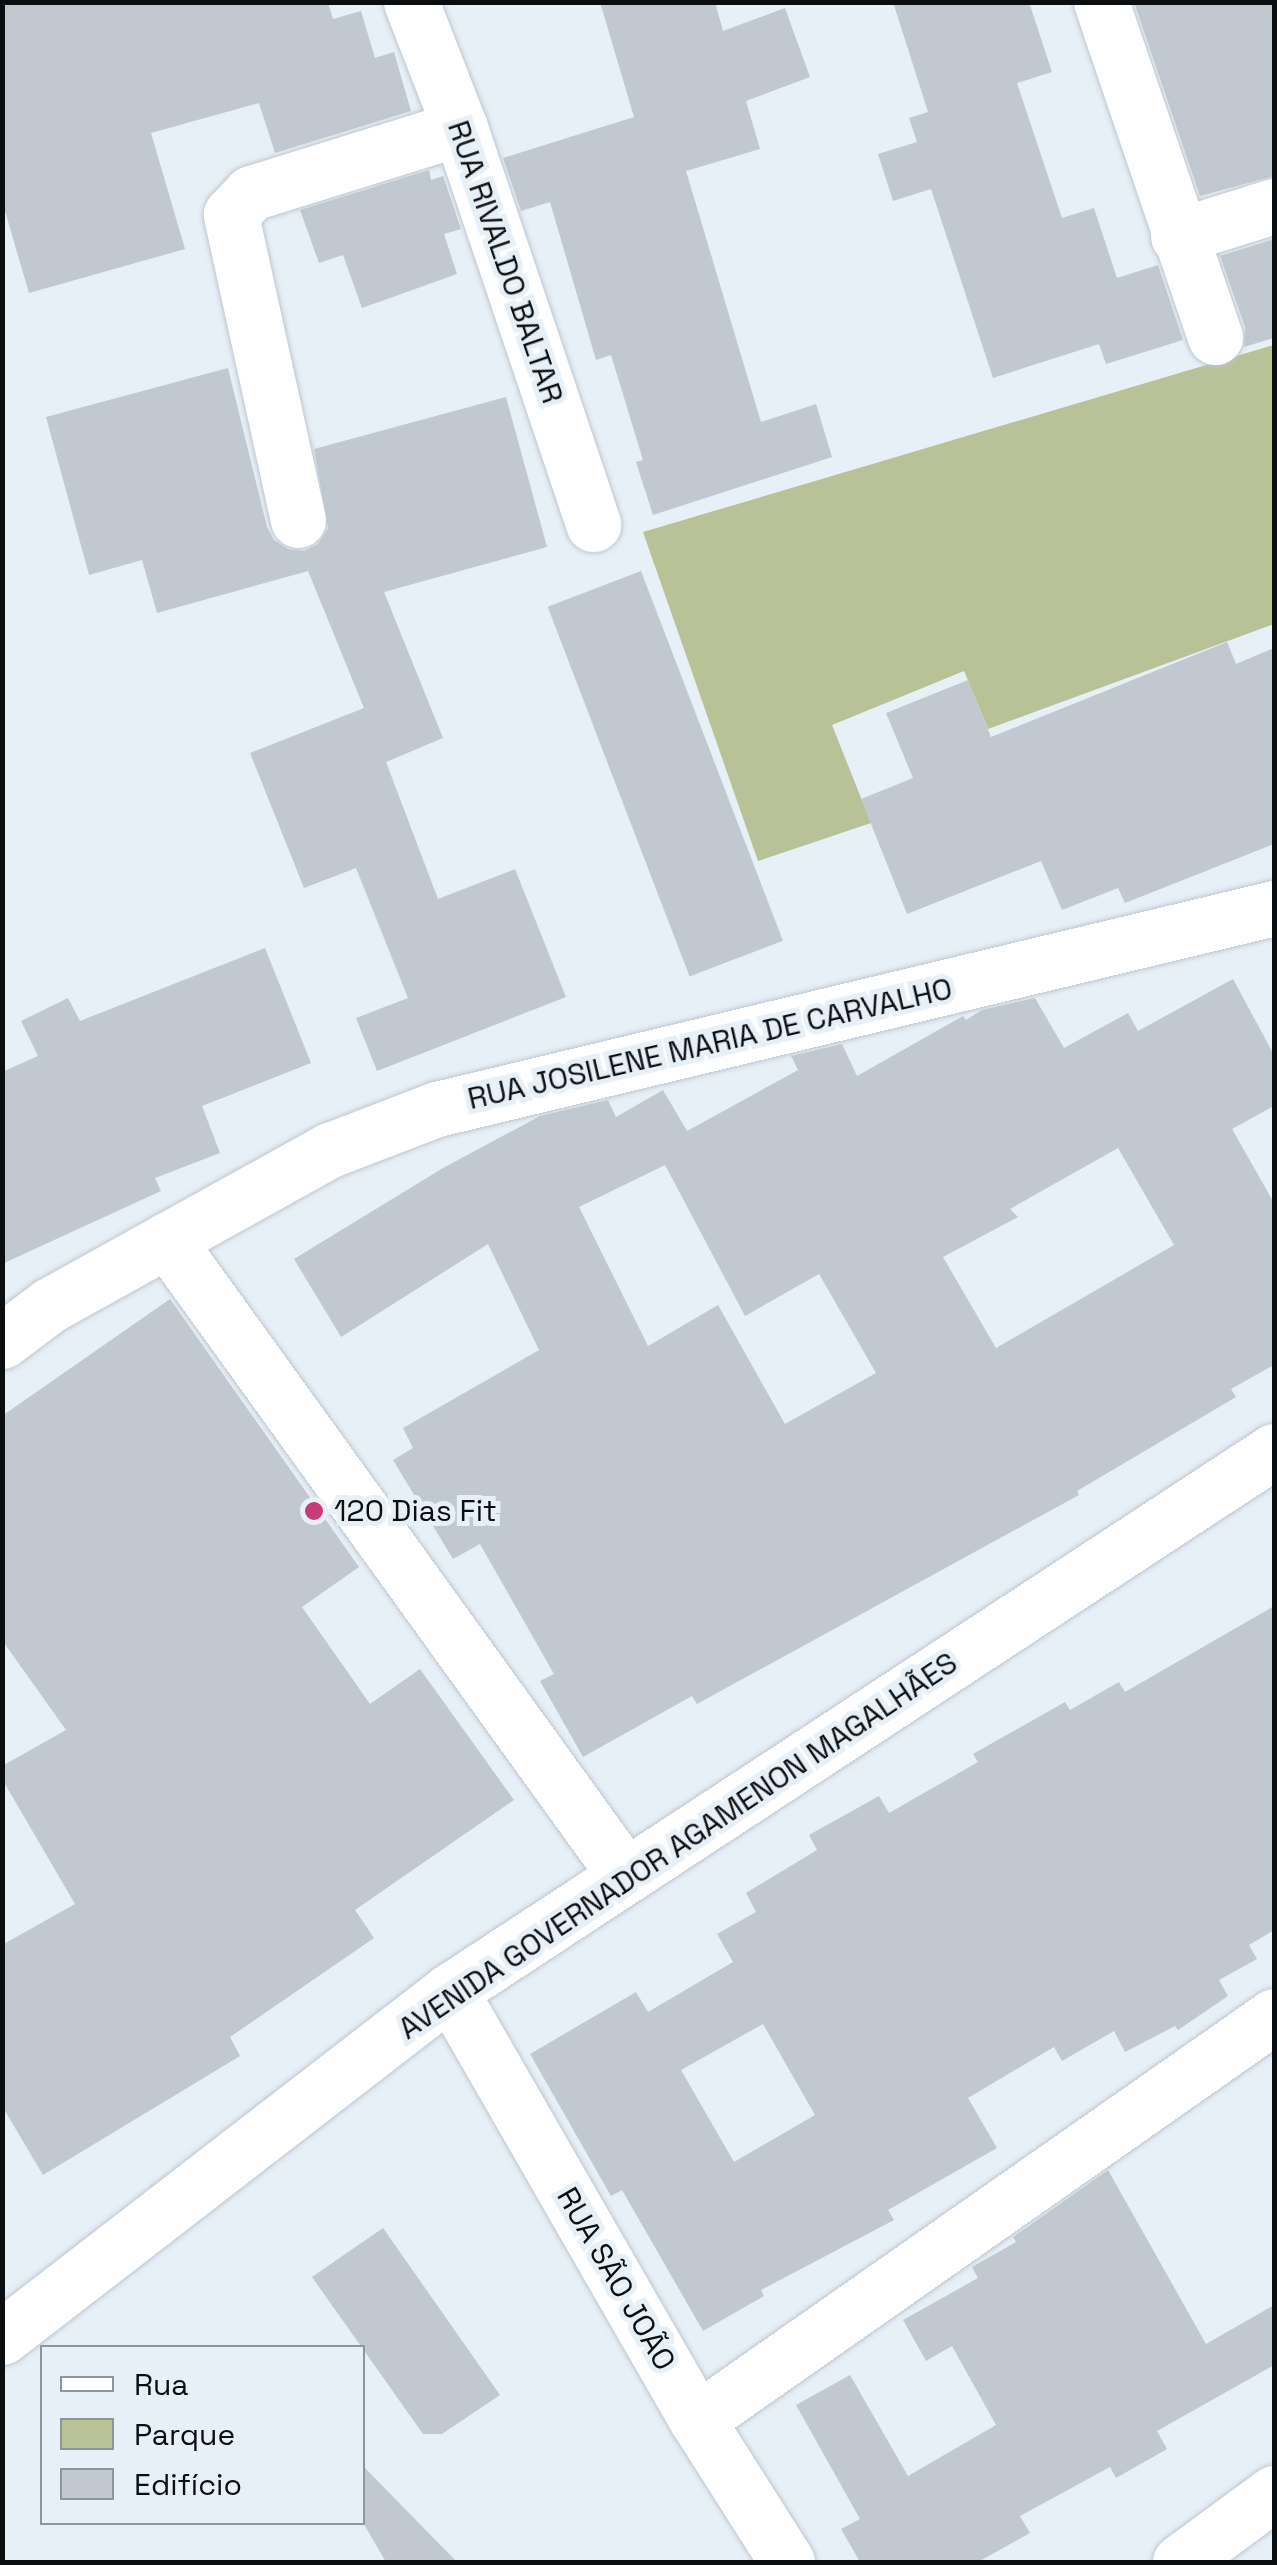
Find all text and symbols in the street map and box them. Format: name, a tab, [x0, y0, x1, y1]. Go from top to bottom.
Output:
street label: RUA RIVALDO BALTAR	[440, 116, 570, 408]
street label: RUA JOSILENE MARIA DE CARVALHO	[464, 971, 956, 1117]
place label: 120 Dias Fit	[334, 1493, 497, 1529]
marker: 120 Dias Fit	[303, 1500, 325, 1522]
street label: AVENIDA GOVERNADOR AGAMENON MAGALHÃES	[392, 1645, 964, 2047]
street label: RUA SÃO JOÃO	[549, 2181, 683, 2377]
legend	[40, 2345, 365, 2525]
text: Rua	[134, 2365, 189, 2404]
text: Parque	[134, 2415, 235, 2454]
text: Edifício	[134, 2465, 242, 2504]

